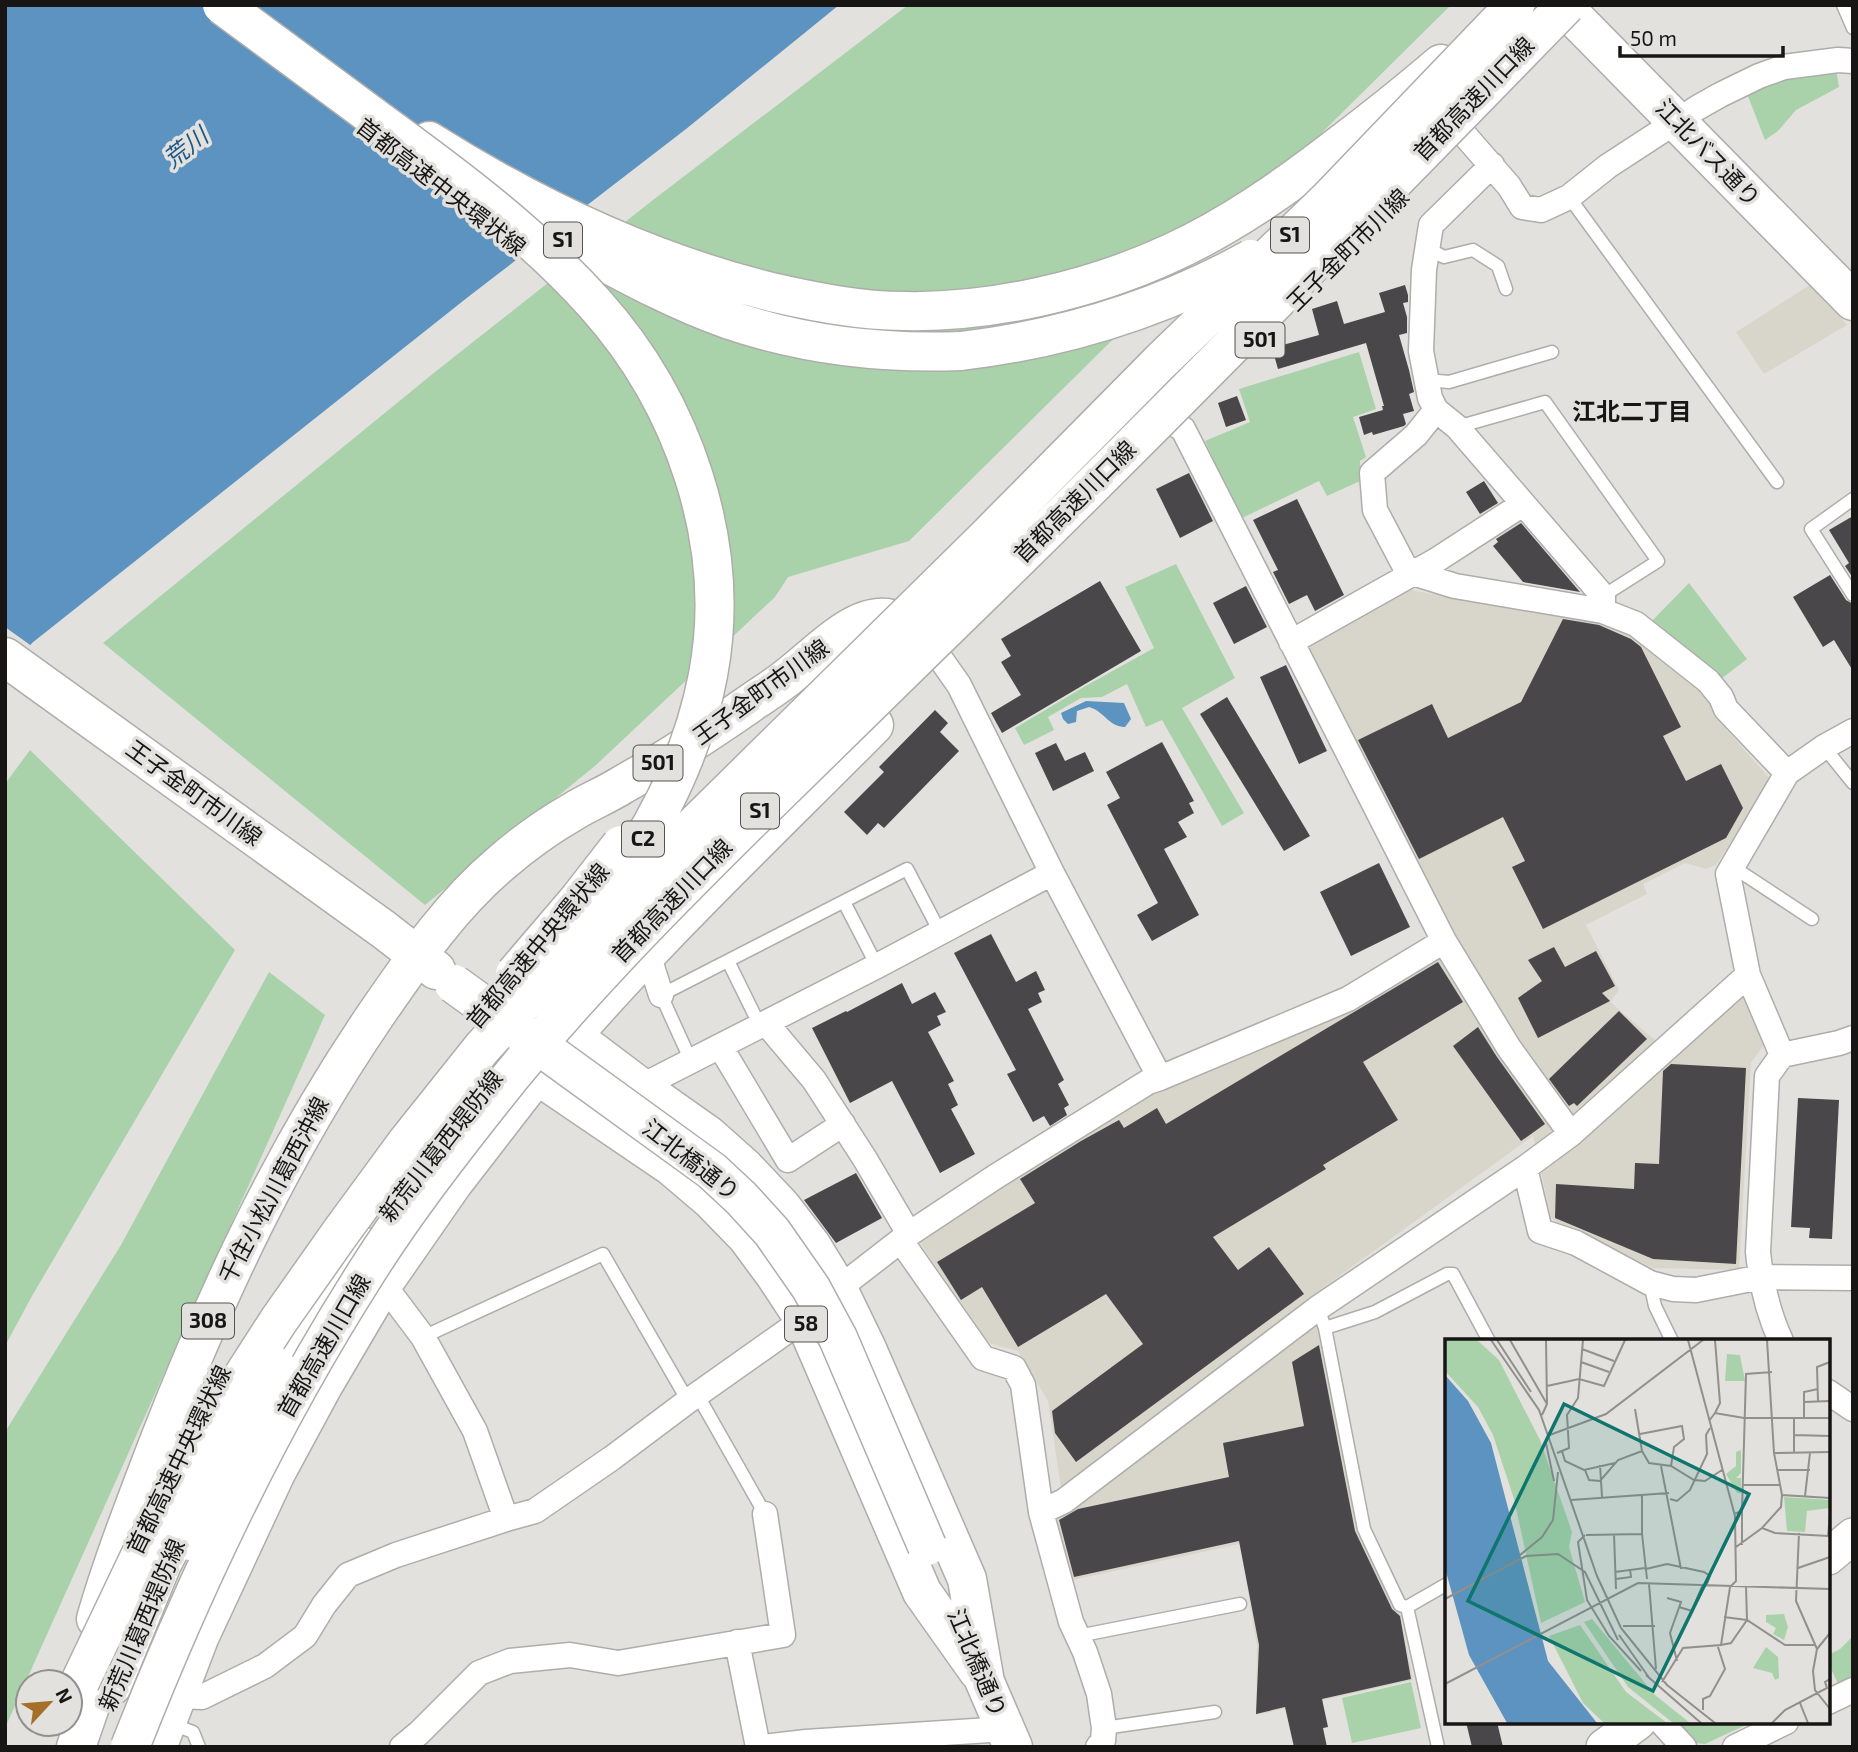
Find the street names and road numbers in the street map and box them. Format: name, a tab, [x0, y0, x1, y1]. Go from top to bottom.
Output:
street label: 首都高速川口線	[1407, 31, 1539, 166]
street label: 江北バス通り	[1651, 93, 1767, 212]
street label: 首都高速中央環状線	[351, 111, 532, 261]
street label: 王子金町市川線	[1280, 182, 1414, 316]
road number: S1	[1271, 218, 1309, 252]
road number: S1	[544, 222, 582, 258]
road number: 501	[1236, 322, 1284, 358]
street label: 首都高速川口線	[1007, 434, 1141, 568]
street label: 王子金町市川線	[687, 633, 834, 750]
street label: 王子金町市川線	[121, 734, 268, 851]
road number: 501	[634, 746, 682, 780]
road number: S1	[741, 794, 779, 828]
road number: C2	[622, 822, 664, 856]
street label: 首都高速川口線	[605, 833, 737, 968]
street label: 首都高速中央環状線	[460, 857, 614, 1034]
street label: 新荒川葛西堤防線	[373, 1064, 508, 1227]
street label: 千住小松川葛西沖線	[212, 1092, 334, 1287]
street label: 江北橋通り	[638, 1113, 746, 1206]
street label: 首都高速川口線	[271, 1269, 376, 1422]
road number: 308	[182, 1304, 234, 1338]
road number: 58	[785, 1306, 827, 1342]
street label: 首都高速中央環状線	[120, 1360, 236, 1559]
street label: 新荒川葛西堤防線	[92, 1534, 190, 1715]
street label: 江北橋通り	[943, 1604, 1013, 1721]

